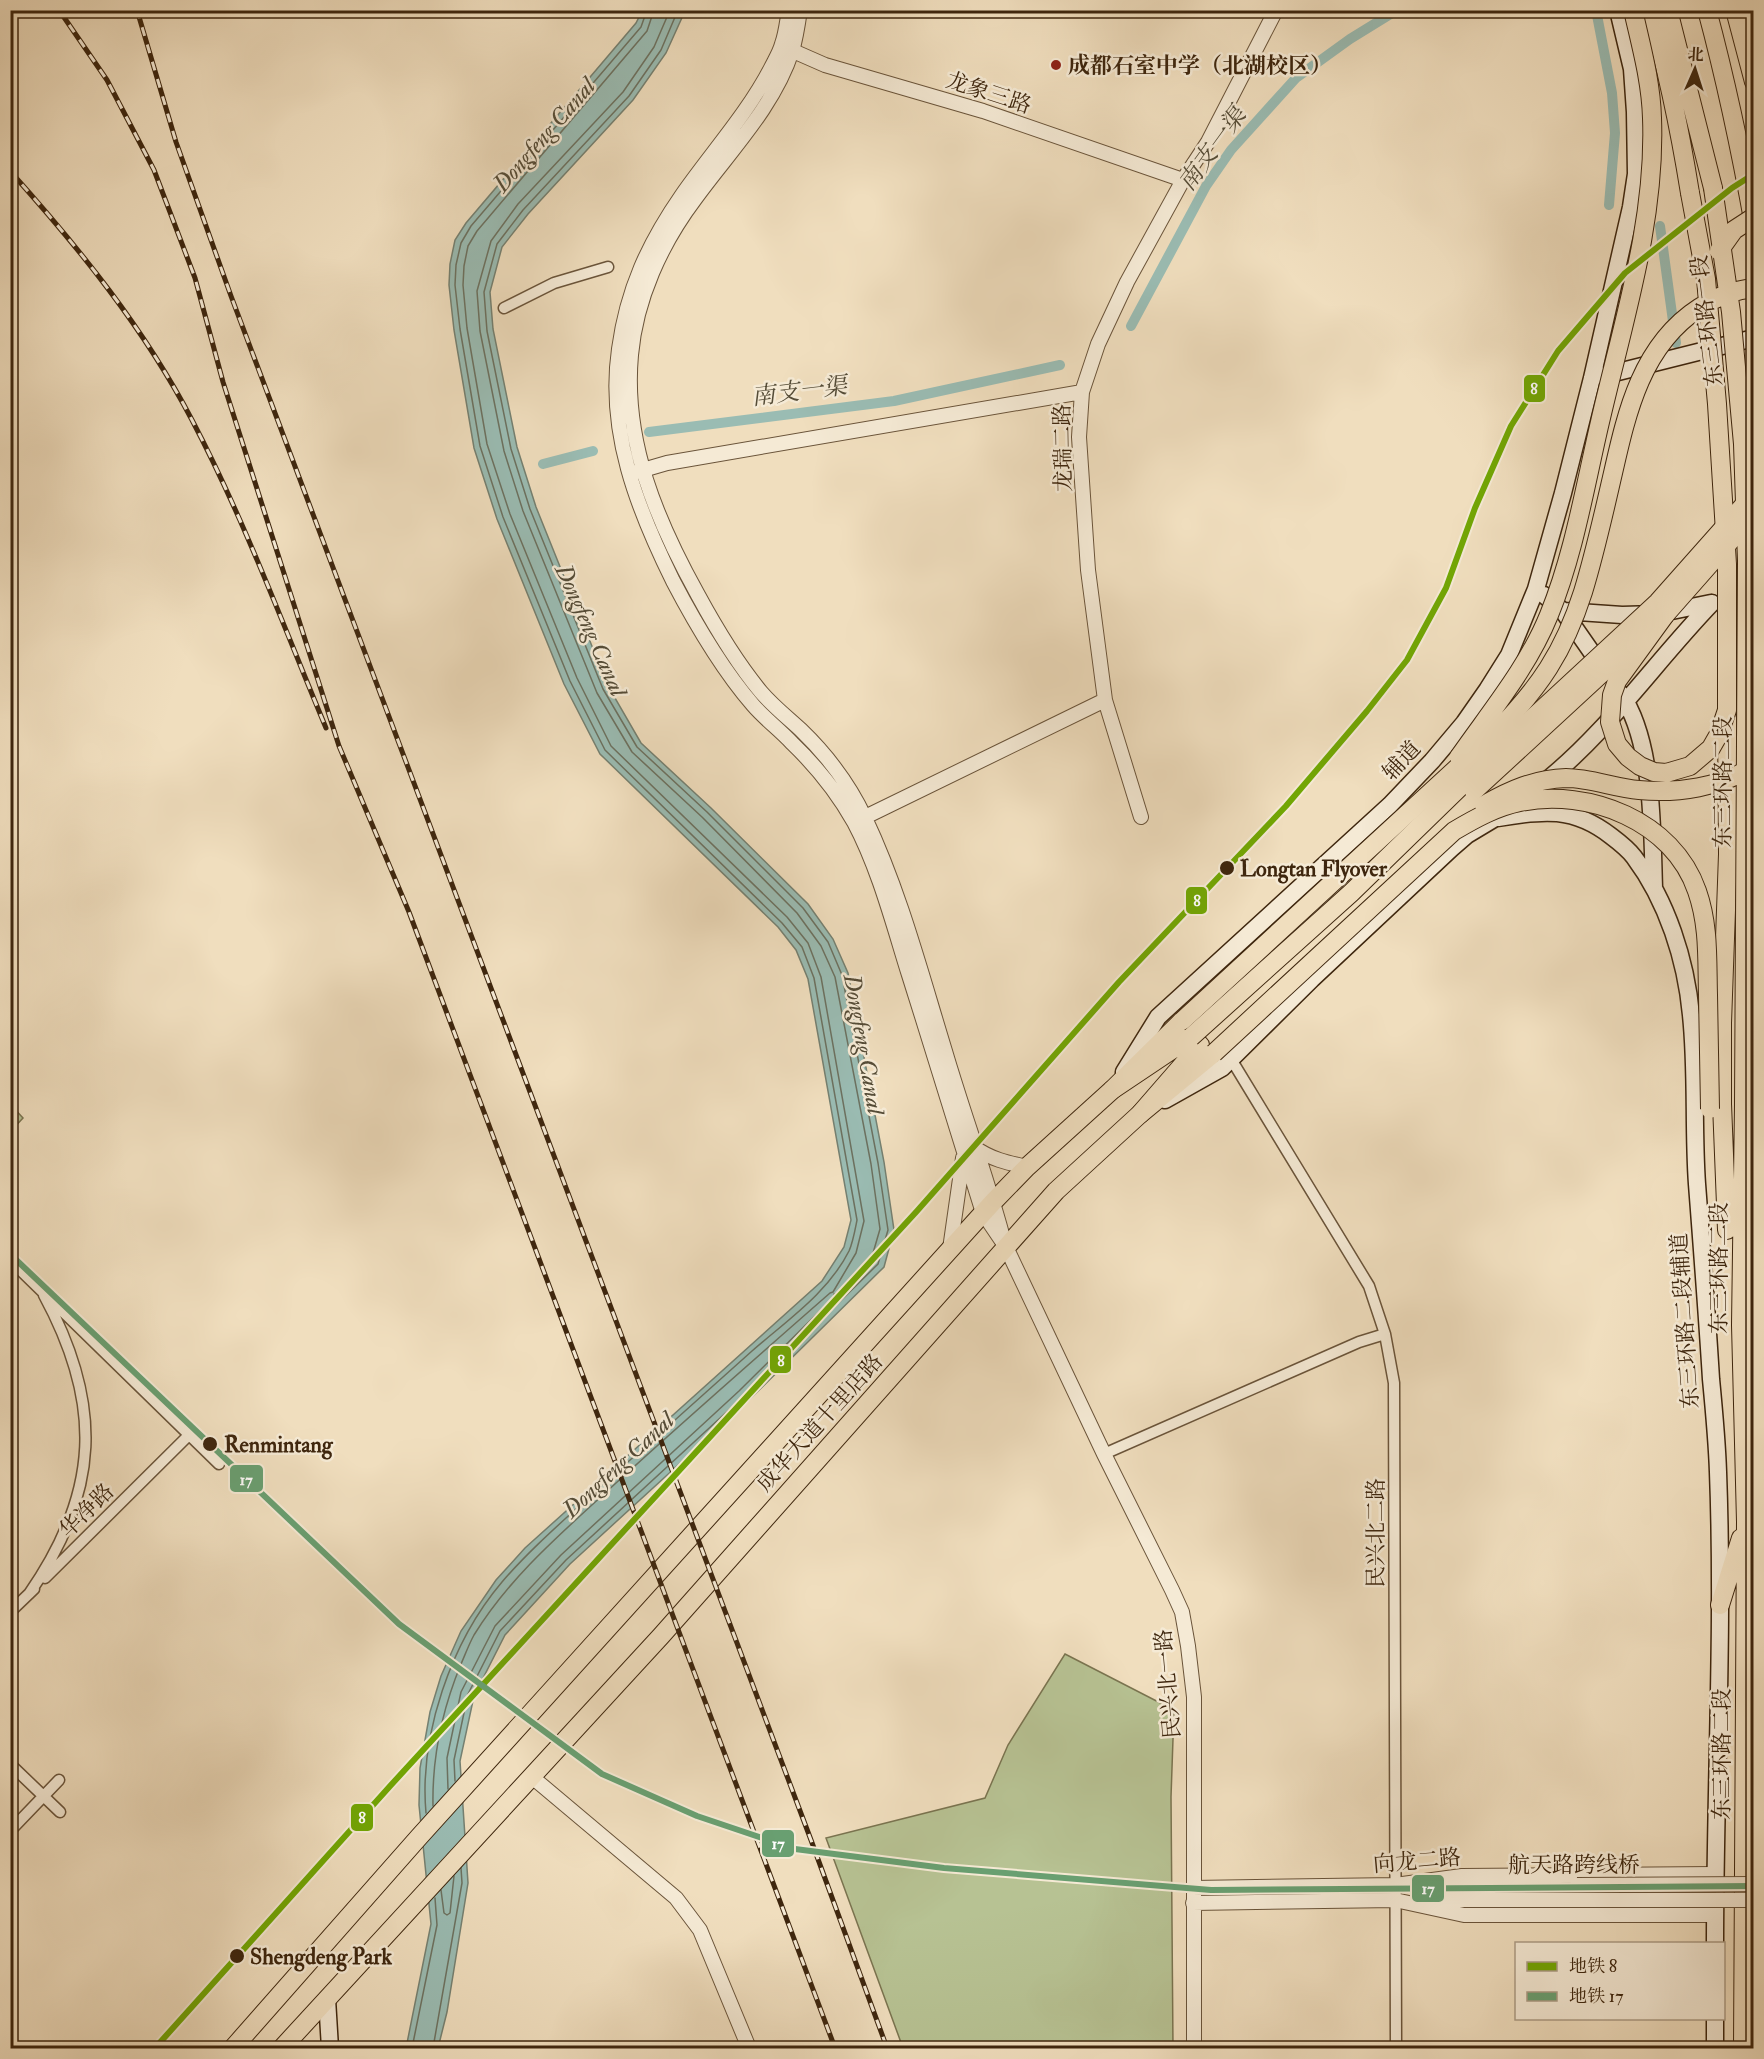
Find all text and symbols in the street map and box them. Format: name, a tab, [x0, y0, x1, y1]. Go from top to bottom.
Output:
north arrow	[1665, 39, 1725, 99]
text: 北	[1687, 45, 1704, 65]
place label: 成都石室中学（北湖校区）	[1068, 52, 1332, 80]
marker: 成都石室中学（北湖校区）	[1049, 58, 1063, 72]
street label: 龙象三路	[943, 66, 1035, 120]
water label: Dongfeng Canal	[485, 70, 604, 200]
water label: 南支一渠	[1172, 99, 1255, 197]
street label: 东三环路一段	[1685, 254, 1729, 388]
water label: 南支一渠	[750, 370, 852, 413]
line badge: 8	[1523, 374, 1546, 403]
text: 8	[1530, 379, 1538, 399]
street label: 龙瑞二路	[1048, 404, 1078, 492]
water label: Dongfeng Canal	[547, 558, 635, 703]
street label: 东三环路二段	[1709, 716, 1737, 848]
street label: 辅道	[1376, 735, 1427, 786]
place label: Longtan Flyover	[1240, 855, 1388, 884]
marker: Longtan Flyover	[1218, 859, 1236, 877]
line badge: 8	[1185, 886, 1208, 915]
text: 8	[1193, 891, 1201, 911]
water label: Dongfeng Canal	[836, 971, 891, 1119]
street label: 东三环路二段	[1705, 1202, 1733, 1334]
street label: 东三环路二段辅道	[1665, 1232, 1705, 1410]
line badge: 8	[769, 1345, 792, 1374]
street label: 成华大道十里店路	[750, 1348, 889, 1497]
text: 8	[777, 1351, 785, 1371]
water label: Dongfeng Canal	[555, 1404, 682, 1526]
place label: Renmintang	[224, 1431, 334, 1460]
marker: Renmintang	[201, 1435, 219, 1453]
line badge: 17	[229, 1464, 264, 1493]
text: 17	[239, 1470, 253, 1490]
street label: 华净路	[53, 1477, 120, 1544]
street label: 民兴北二路	[1362, 1478, 1390, 1588]
street label: 民兴北一路	[1149, 1628, 1187, 1740]
street label: 东三环路二段	[1708, 1688, 1736, 1820]
line badge: 8	[350, 1803, 374, 1832]
text: 8	[358, 1808, 366, 1828]
line badge: 17	[761, 1829, 795, 1858]
text: 17	[771, 1834, 785, 1854]
street label: 向龙二路	[1372, 1843, 1462, 1879]
street label: 航天路跨线桥	[1508, 1851, 1640, 1879]
line badge: 17	[1411, 1874, 1445, 1903]
text: 17	[1421, 1879, 1435, 1899]
legend	[1515, 1942, 1725, 2020]
place label: Shengdeng Park	[250, 1943, 392, 1972]
marker: Shengdeng Park	[228, 1947, 246, 1965]
text: 地铁 8	[1569, 1955, 1617, 1978]
text: 地铁 17	[1569, 1985, 1623, 2008]

